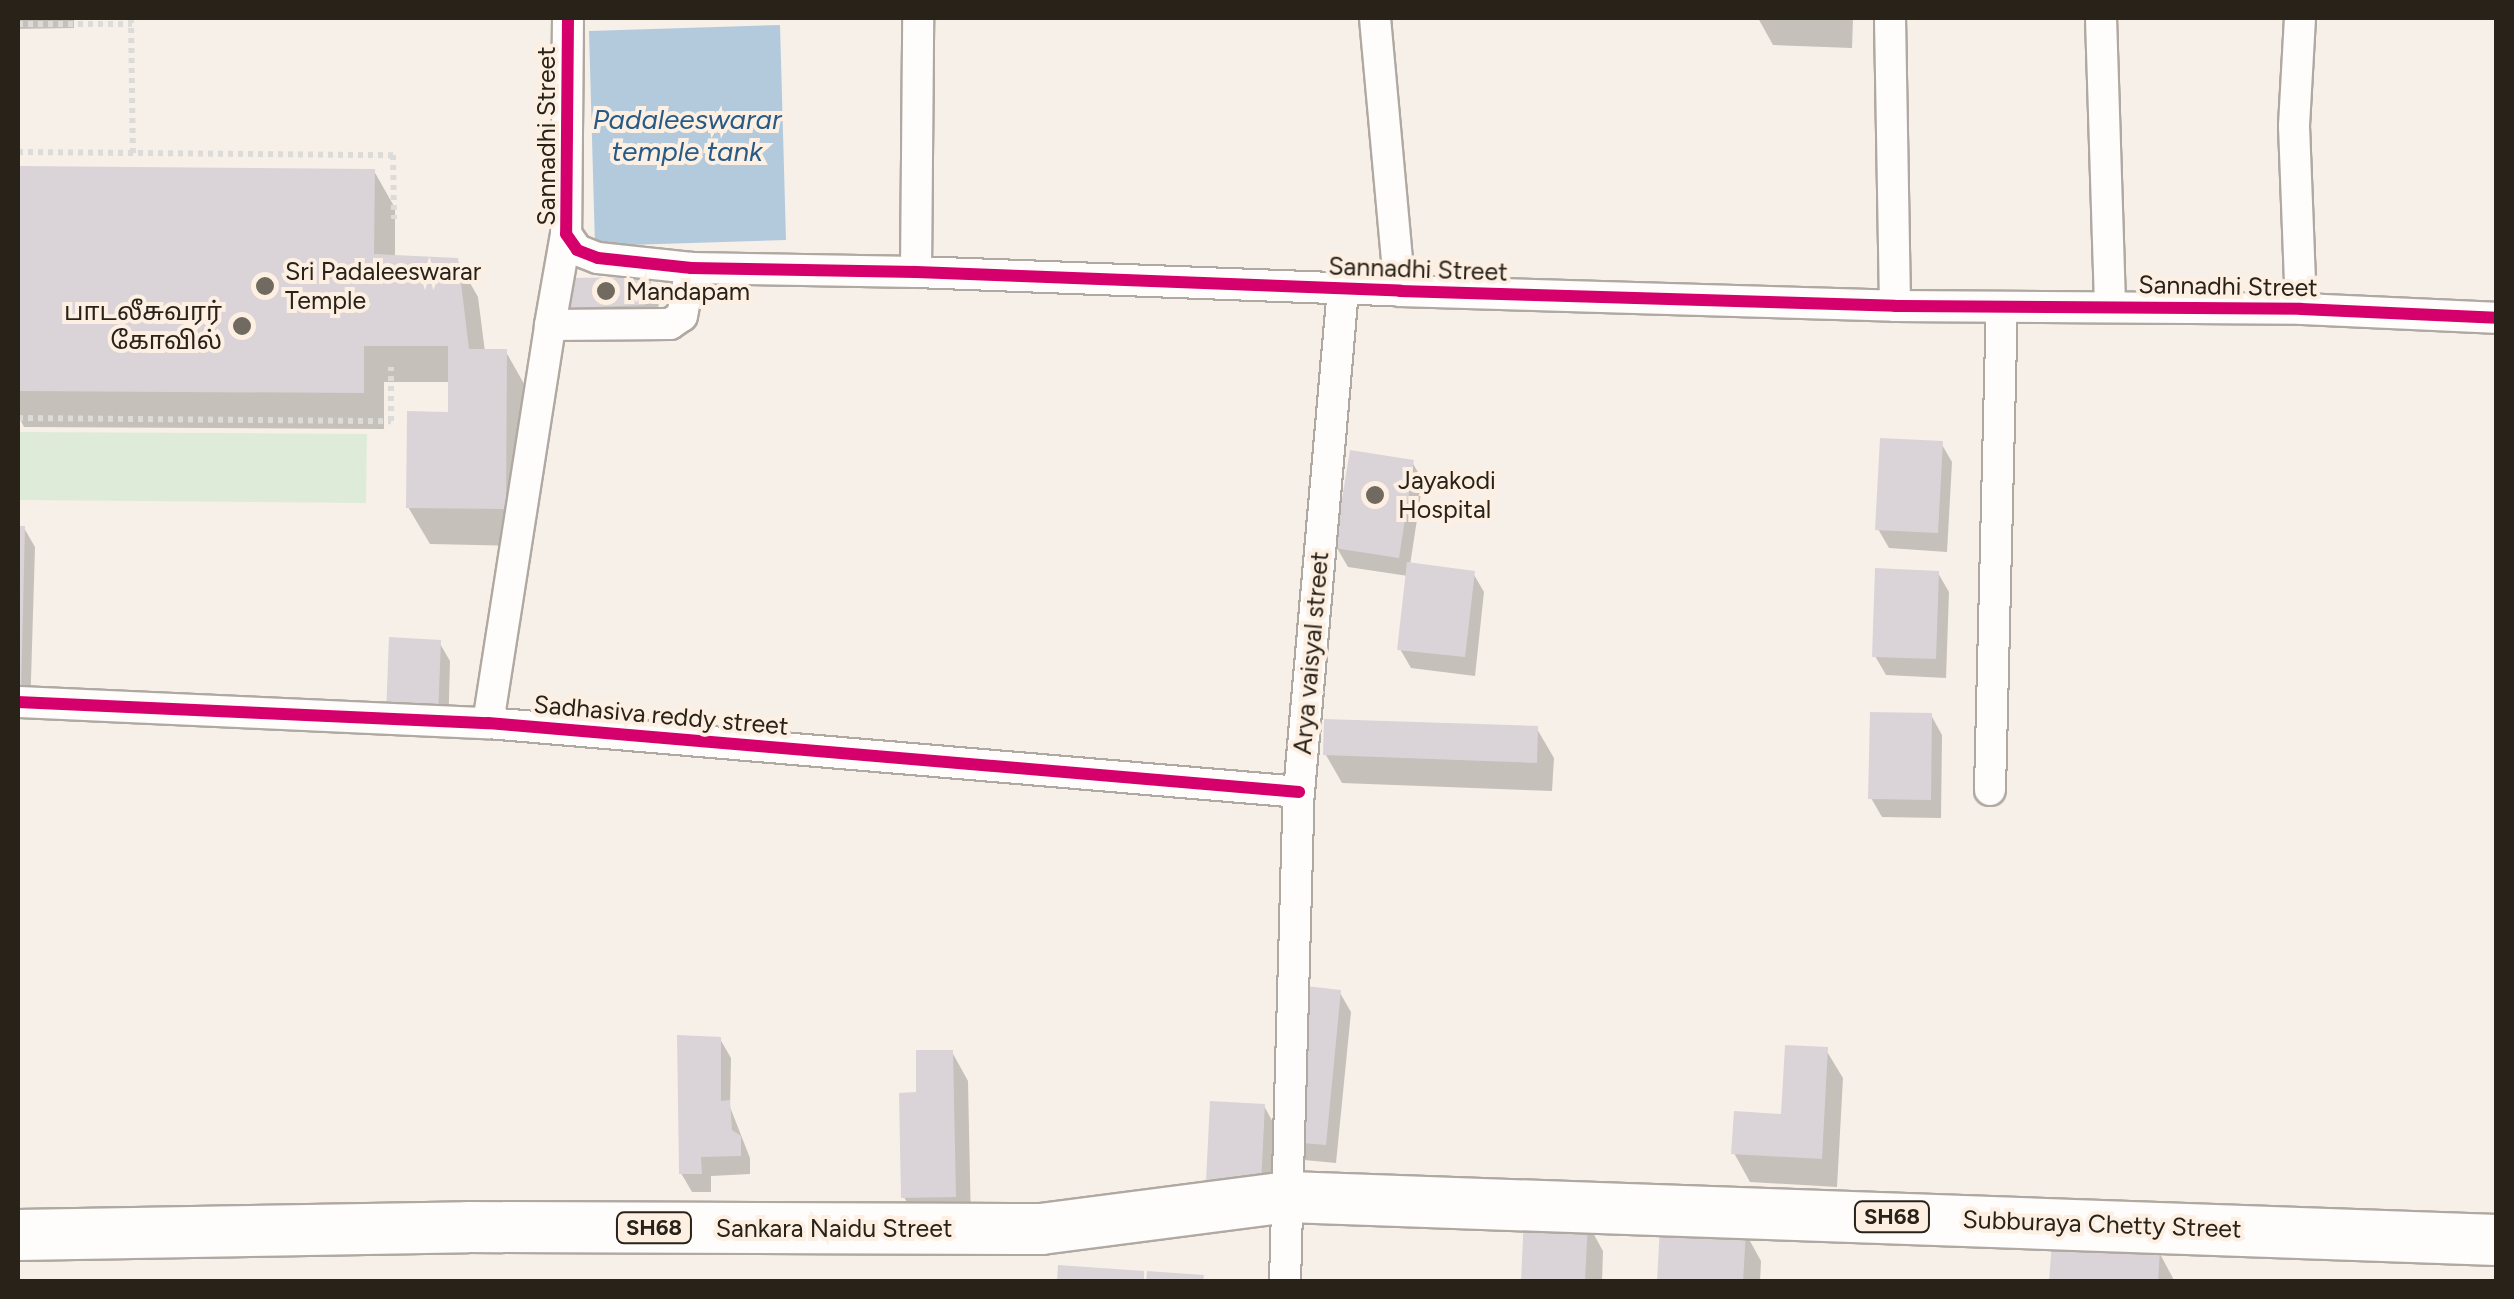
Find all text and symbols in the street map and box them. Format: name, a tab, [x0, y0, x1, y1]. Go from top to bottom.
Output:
street label: Sannadhi Street	[531, 46, 561, 226]
water label: Padaleeswarar temple tank	[593, 102, 781, 168]
street label: Sannadhi Street	[1328, 251, 1508, 287]
place label: Sri Padaleeswarar Temple	[285, 257, 481, 316]
street label: Sannadhi Street	[2138, 269, 2318, 303]
marker: Sri Padaleeswarar Temple	[254, 275, 276, 297]
place label: Mandapam	[626, 276, 750, 306]
marker: Mandapam	[595, 280, 617, 302]
place label: பாடலீசுவரர் கோவில்	[64, 297, 222, 356]
marker: பாடலீசுவரர் கோவில்	[231, 315, 253, 337]
place label: Jayakodi Hospital	[1398, 466, 1496, 525]
marker: Jayakodi Hospital	[1362, 482, 1388, 508]
street label: Arya vaisyal street	[1287, 550, 1335, 756]
street label: Sadhasiva reddy street	[532, 689, 790, 741]
road number: SH68	[1852, 1200, 1932, 1234]
street label: Subburaya Chetty Street	[1962, 1204, 2242, 1244]
road number: SH68	[614, 1211, 694, 1245]
street label: Sankara Naidu Street	[716, 1213, 952, 1243]

